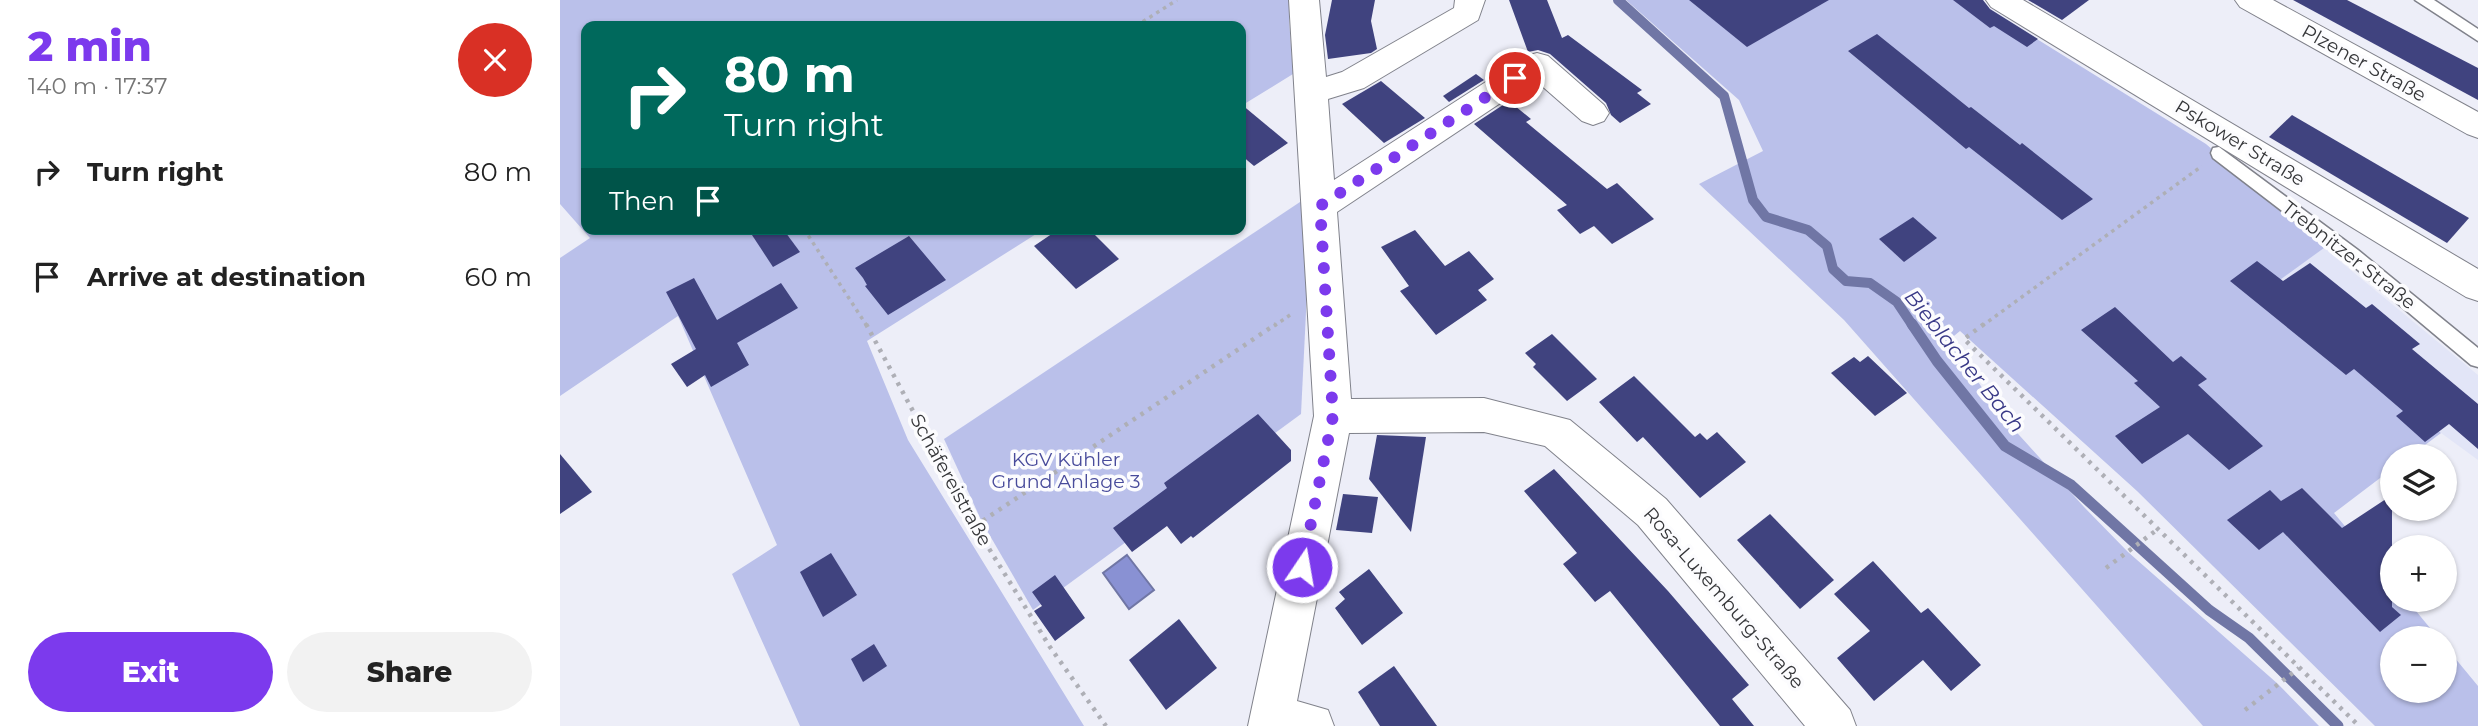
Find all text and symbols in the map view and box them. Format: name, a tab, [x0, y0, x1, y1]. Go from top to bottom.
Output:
street label: Plzener Straße	[2298, 19, 2430, 107]
text: 2 min	[28, 20, 152, 72]
button: close	[458, 23, 532, 97]
text: 80 m	[724, 45, 855, 104]
pin	[1485, 48, 1545, 108]
icon: right	[609, 49, 700, 140]
icon: arrive	[1496, 59, 1534, 97]
text: 140 m · 17:37	[28, 72, 168, 100]
street label: Pskower Straße	[2171, 95, 2309, 191]
text: Turn right	[724, 105, 884, 144]
icon: right	[28, 153, 66, 191]
text: Turn right	[87, 156, 223, 188]
text: 80 m	[464, 156, 532, 188]
icon: arrive	[689, 182, 727, 220]
text: Then	[609, 185, 675, 217]
street label: Trebnitzer Straße	[2278, 196, 2420, 314]
icon: arrive	[28, 258, 66, 296]
text: Arrive at destination	[87, 261, 366, 293]
text: 60 m	[465, 261, 532, 293]
water label: Bieblacher Bach	[1900, 284, 2030, 438]
street label: Schäfereistraße	[905, 410, 997, 550]
map controls	[2380, 444, 2457, 703]
button: layers	[2380, 444, 2457, 521]
park label: KGV Kühler Grund Anlage 3	[992, 448, 1140, 493]
street label: Rosa-Luxemburg-Straße	[1639, 502, 1809, 694]
position arrow	[1265, 530, 1339, 604]
button: +	[2380, 535, 2457, 612]
button: −	[2380, 626, 2457, 703]
button: Exit	[28, 632, 273, 712]
button: Share	[287, 632, 532, 712]

